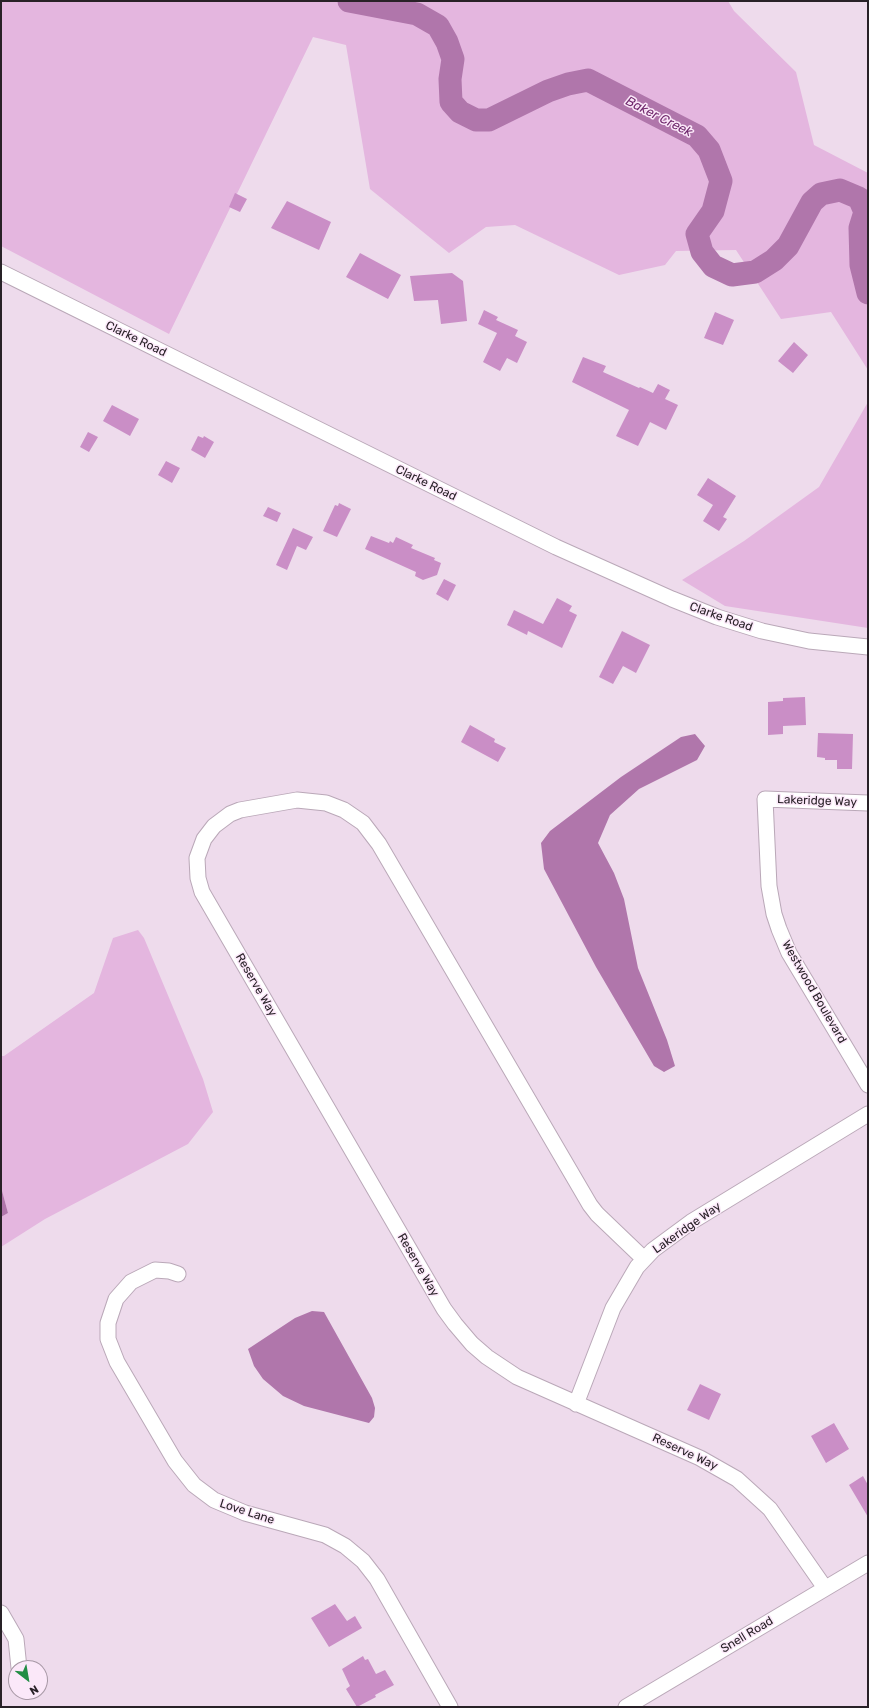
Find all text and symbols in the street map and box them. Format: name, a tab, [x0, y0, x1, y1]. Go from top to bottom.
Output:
water label: Baker Creek	[623, 93, 695, 141]
street label: Clarke Road	[103, 318, 169, 360]
street label: Clarke Road	[393, 462, 459, 504]
street label: Clarke Road	[687, 599, 755, 635]
street label: Lakeridge Way	[777, 792, 857, 810]
street label: Westwood Boulevard	[779, 938, 849, 1046]
street label: Reserve Way	[232, 951, 280, 1019]
street label: Lakeridge Way	[650, 1199, 724, 1257]
street label: Reserve Way	[394, 1231, 442, 1299]
street label: Reserve Way	[650, 1431, 720, 1473]
street label: Love Lane	[218, 1496, 276, 1528]
street label: Snell Road	[718, 1614, 776, 1656]
north arrow	[8, 1660, 48, 1700]
text: N	[27, 1682, 41, 1697]

